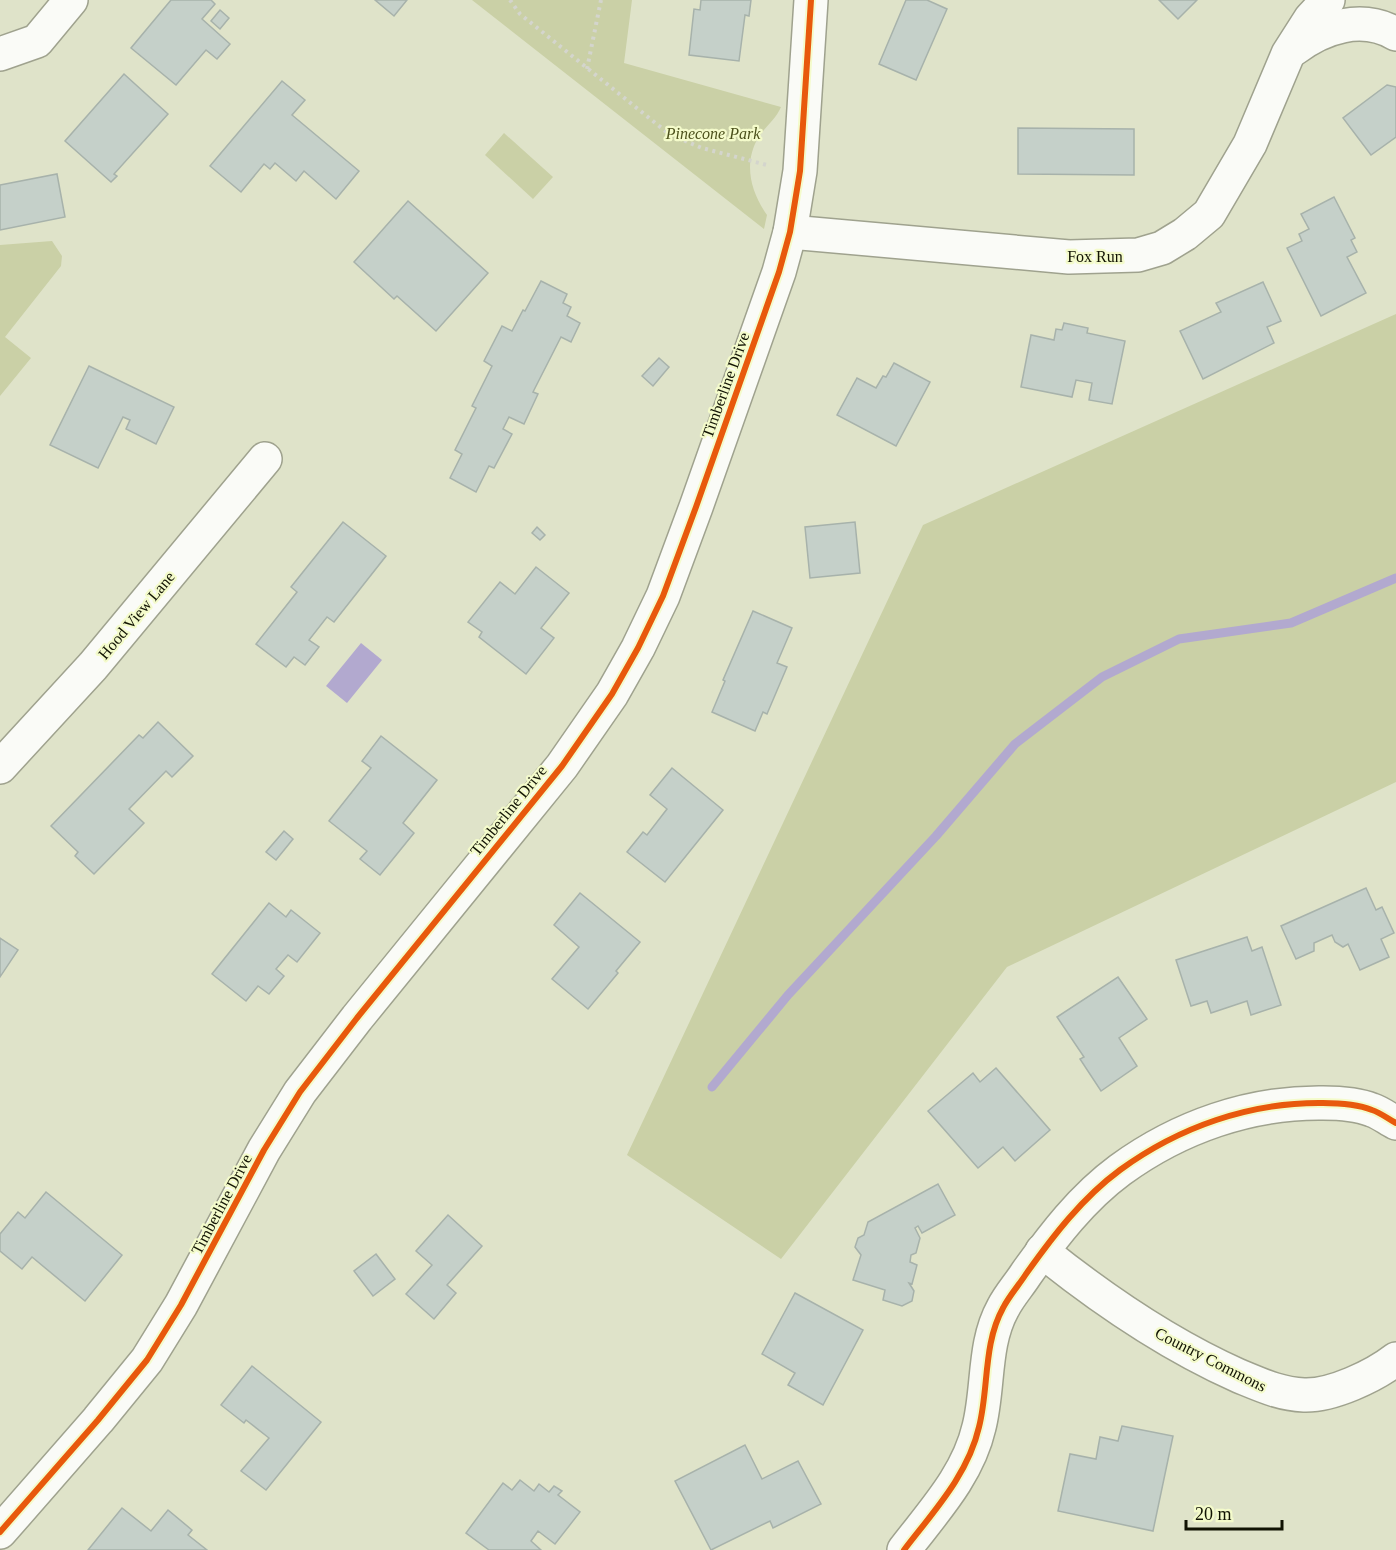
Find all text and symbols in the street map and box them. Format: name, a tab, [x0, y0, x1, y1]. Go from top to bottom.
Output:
park label: Pinecone Park	[665, 125, 761, 142]
street label: Fox Run	[1067, 248, 1123, 265]
street label: Timberline Drive	[699, 330, 752, 440]
street label: Hood View Lane	[95, 568, 178, 663]
street label: Timberline Drive	[467, 762, 550, 859]
street label: Timberline Drive	[188, 1151, 255, 1257]
street label: Country Commons	[1152, 1324, 1269, 1396]
scale bar	[1186, 1493, 1282, 1531]
text: 20 m	[1195, 1504, 1232, 1524]

